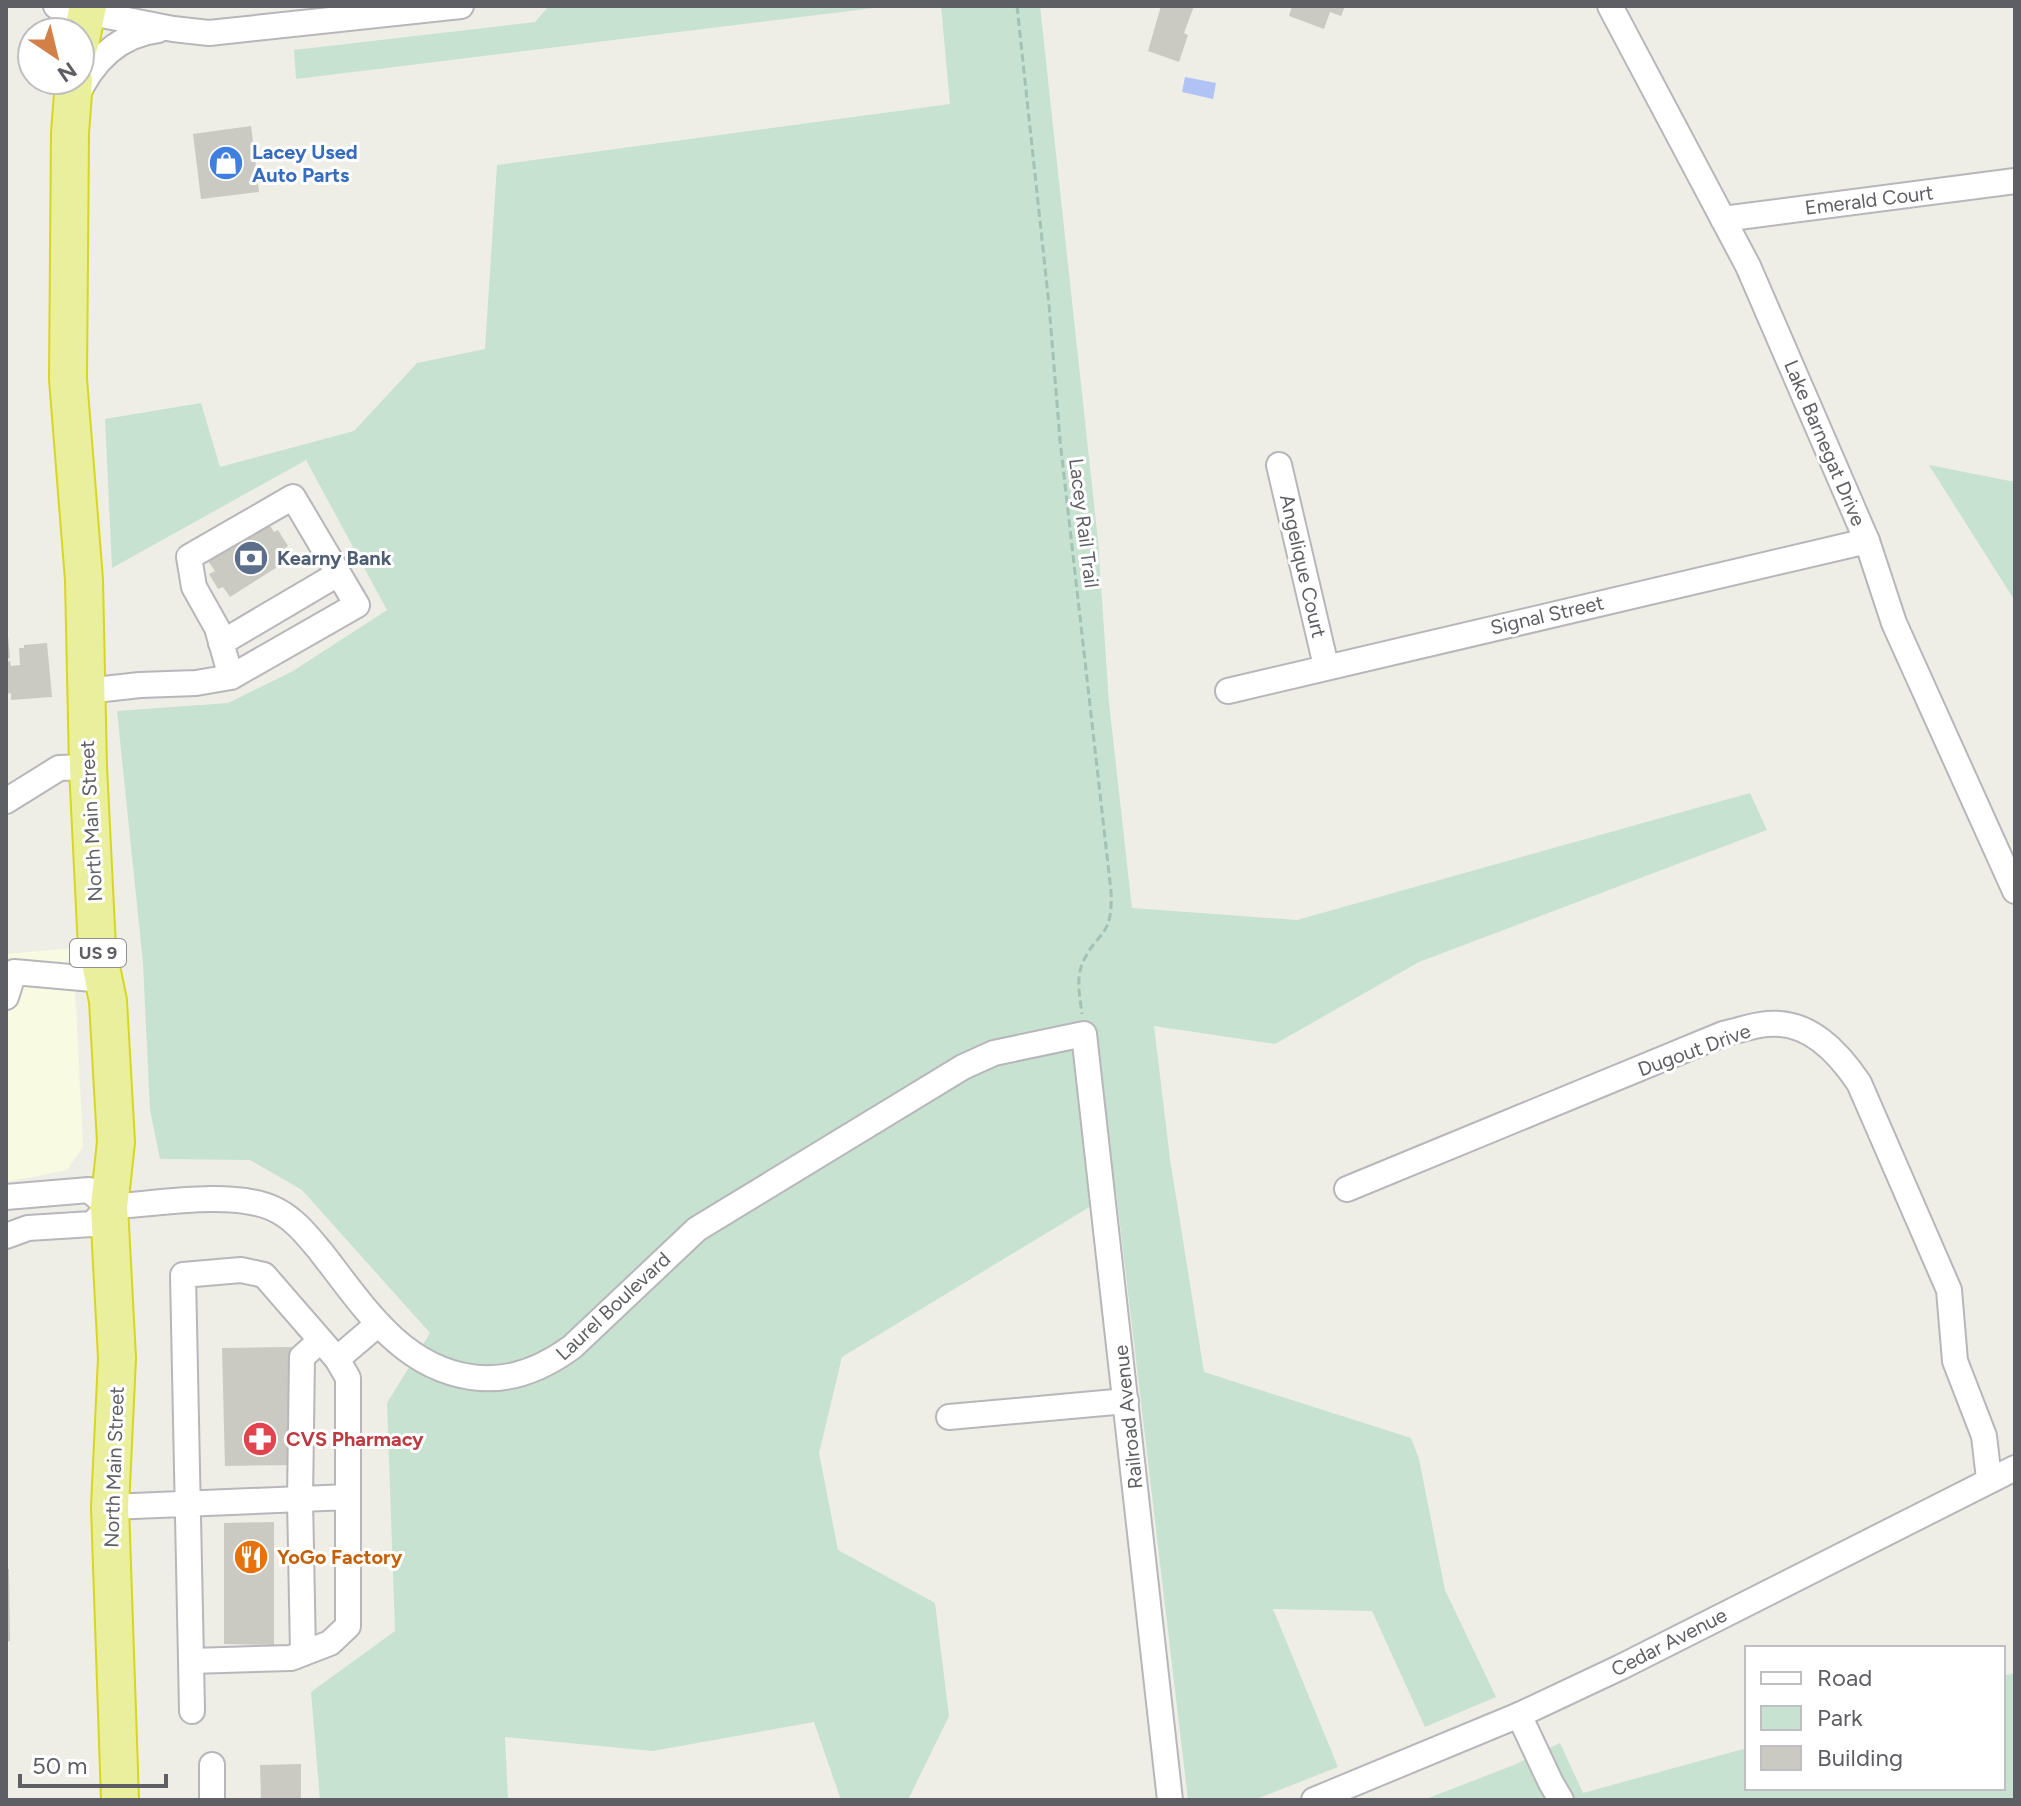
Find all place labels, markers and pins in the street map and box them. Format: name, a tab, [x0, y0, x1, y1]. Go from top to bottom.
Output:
place label: Lacey Used Auto Parts	[252, 140, 358, 187]
shop icon: Lacey Used Auto Parts	[207, 144, 245, 182]
bank icon: Kearny Bank	[232, 539, 270, 577]
place label: Kearny Bank	[277, 546, 392, 570]
pharmacy icon: CVS Pharmacy	[241, 1420, 279, 1458]
place label: CVS Pharmacy	[286, 1427, 424, 1451]
restaurant icon: YoGo Factory	[232, 1538, 270, 1576]
place label: YoGo Factory	[277, 1545, 403, 1569]

